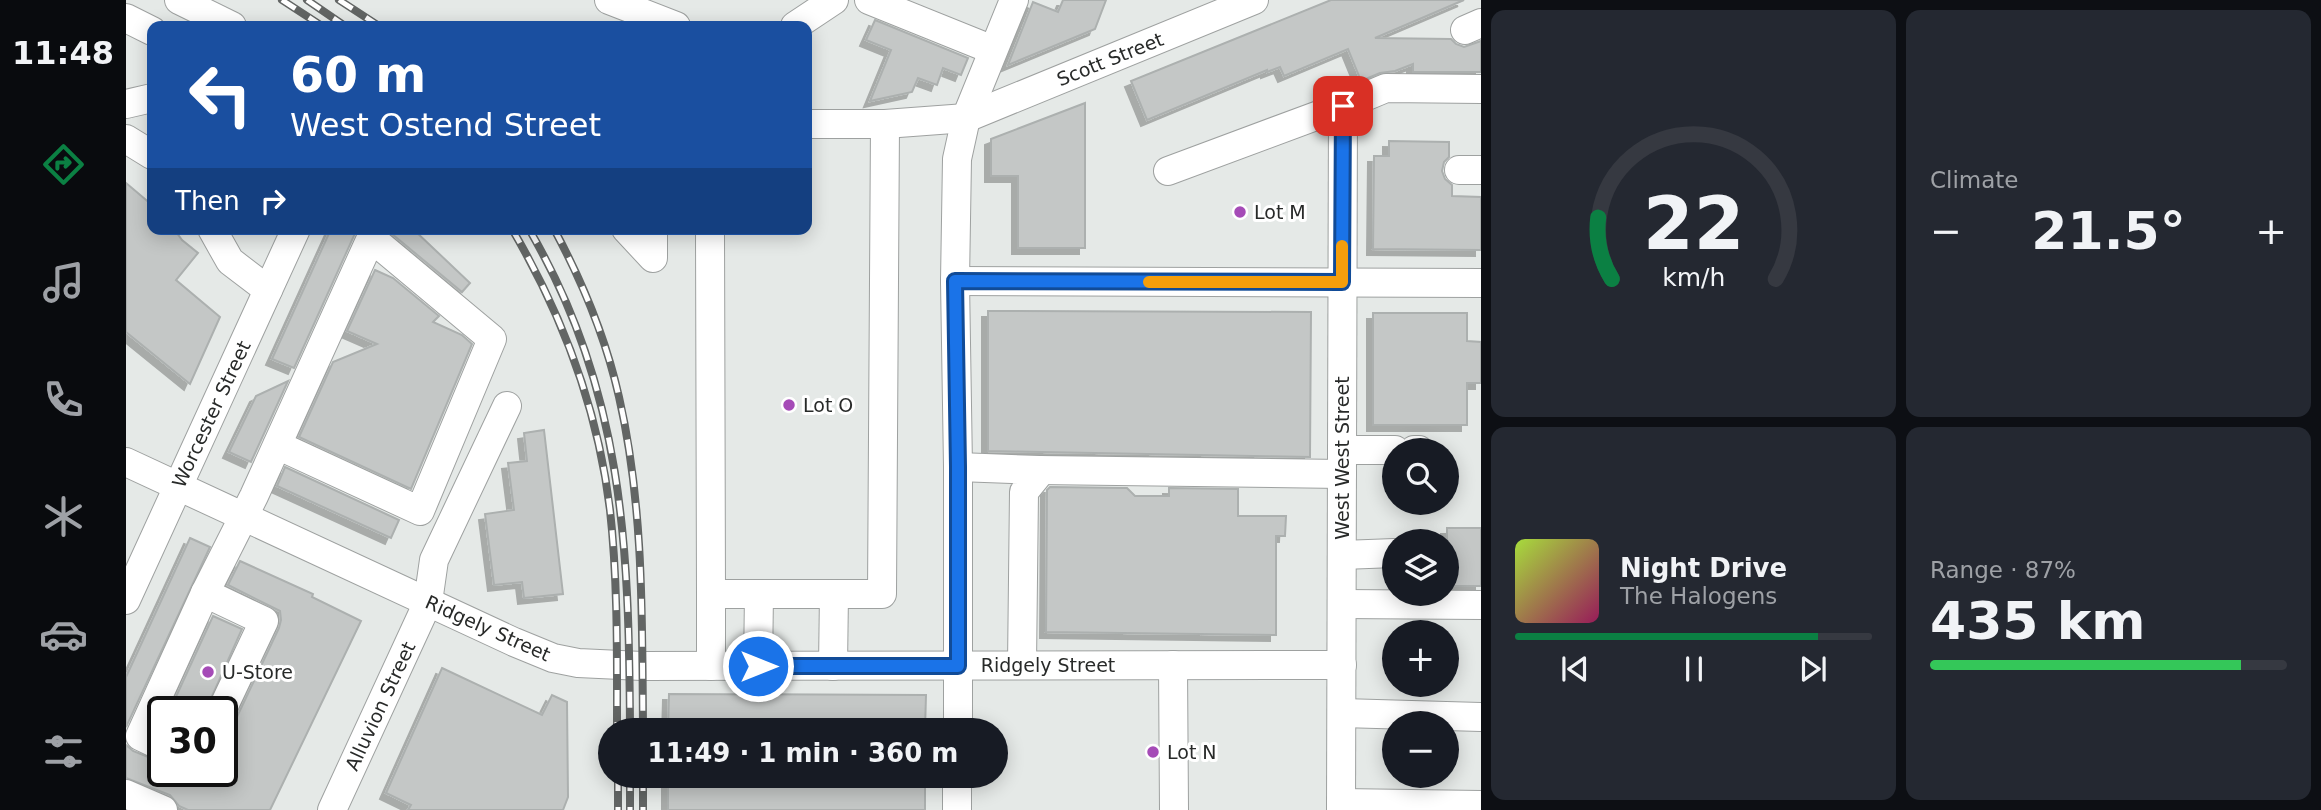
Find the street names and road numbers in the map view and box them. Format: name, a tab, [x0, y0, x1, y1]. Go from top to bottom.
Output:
street label: Scott Street	[1054, 28, 1166, 90]
street label: Worcester Street	[167, 337, 255, 491]
street label: West West Street	[1331, 376, 1353, 540]
street label: Ridgely Street	[422, 591, 554, 665]
street label: Alluvion Street	[341, 638, 419, 774]
street label: Ridgely Street	[981, 654, 1115, 676]

